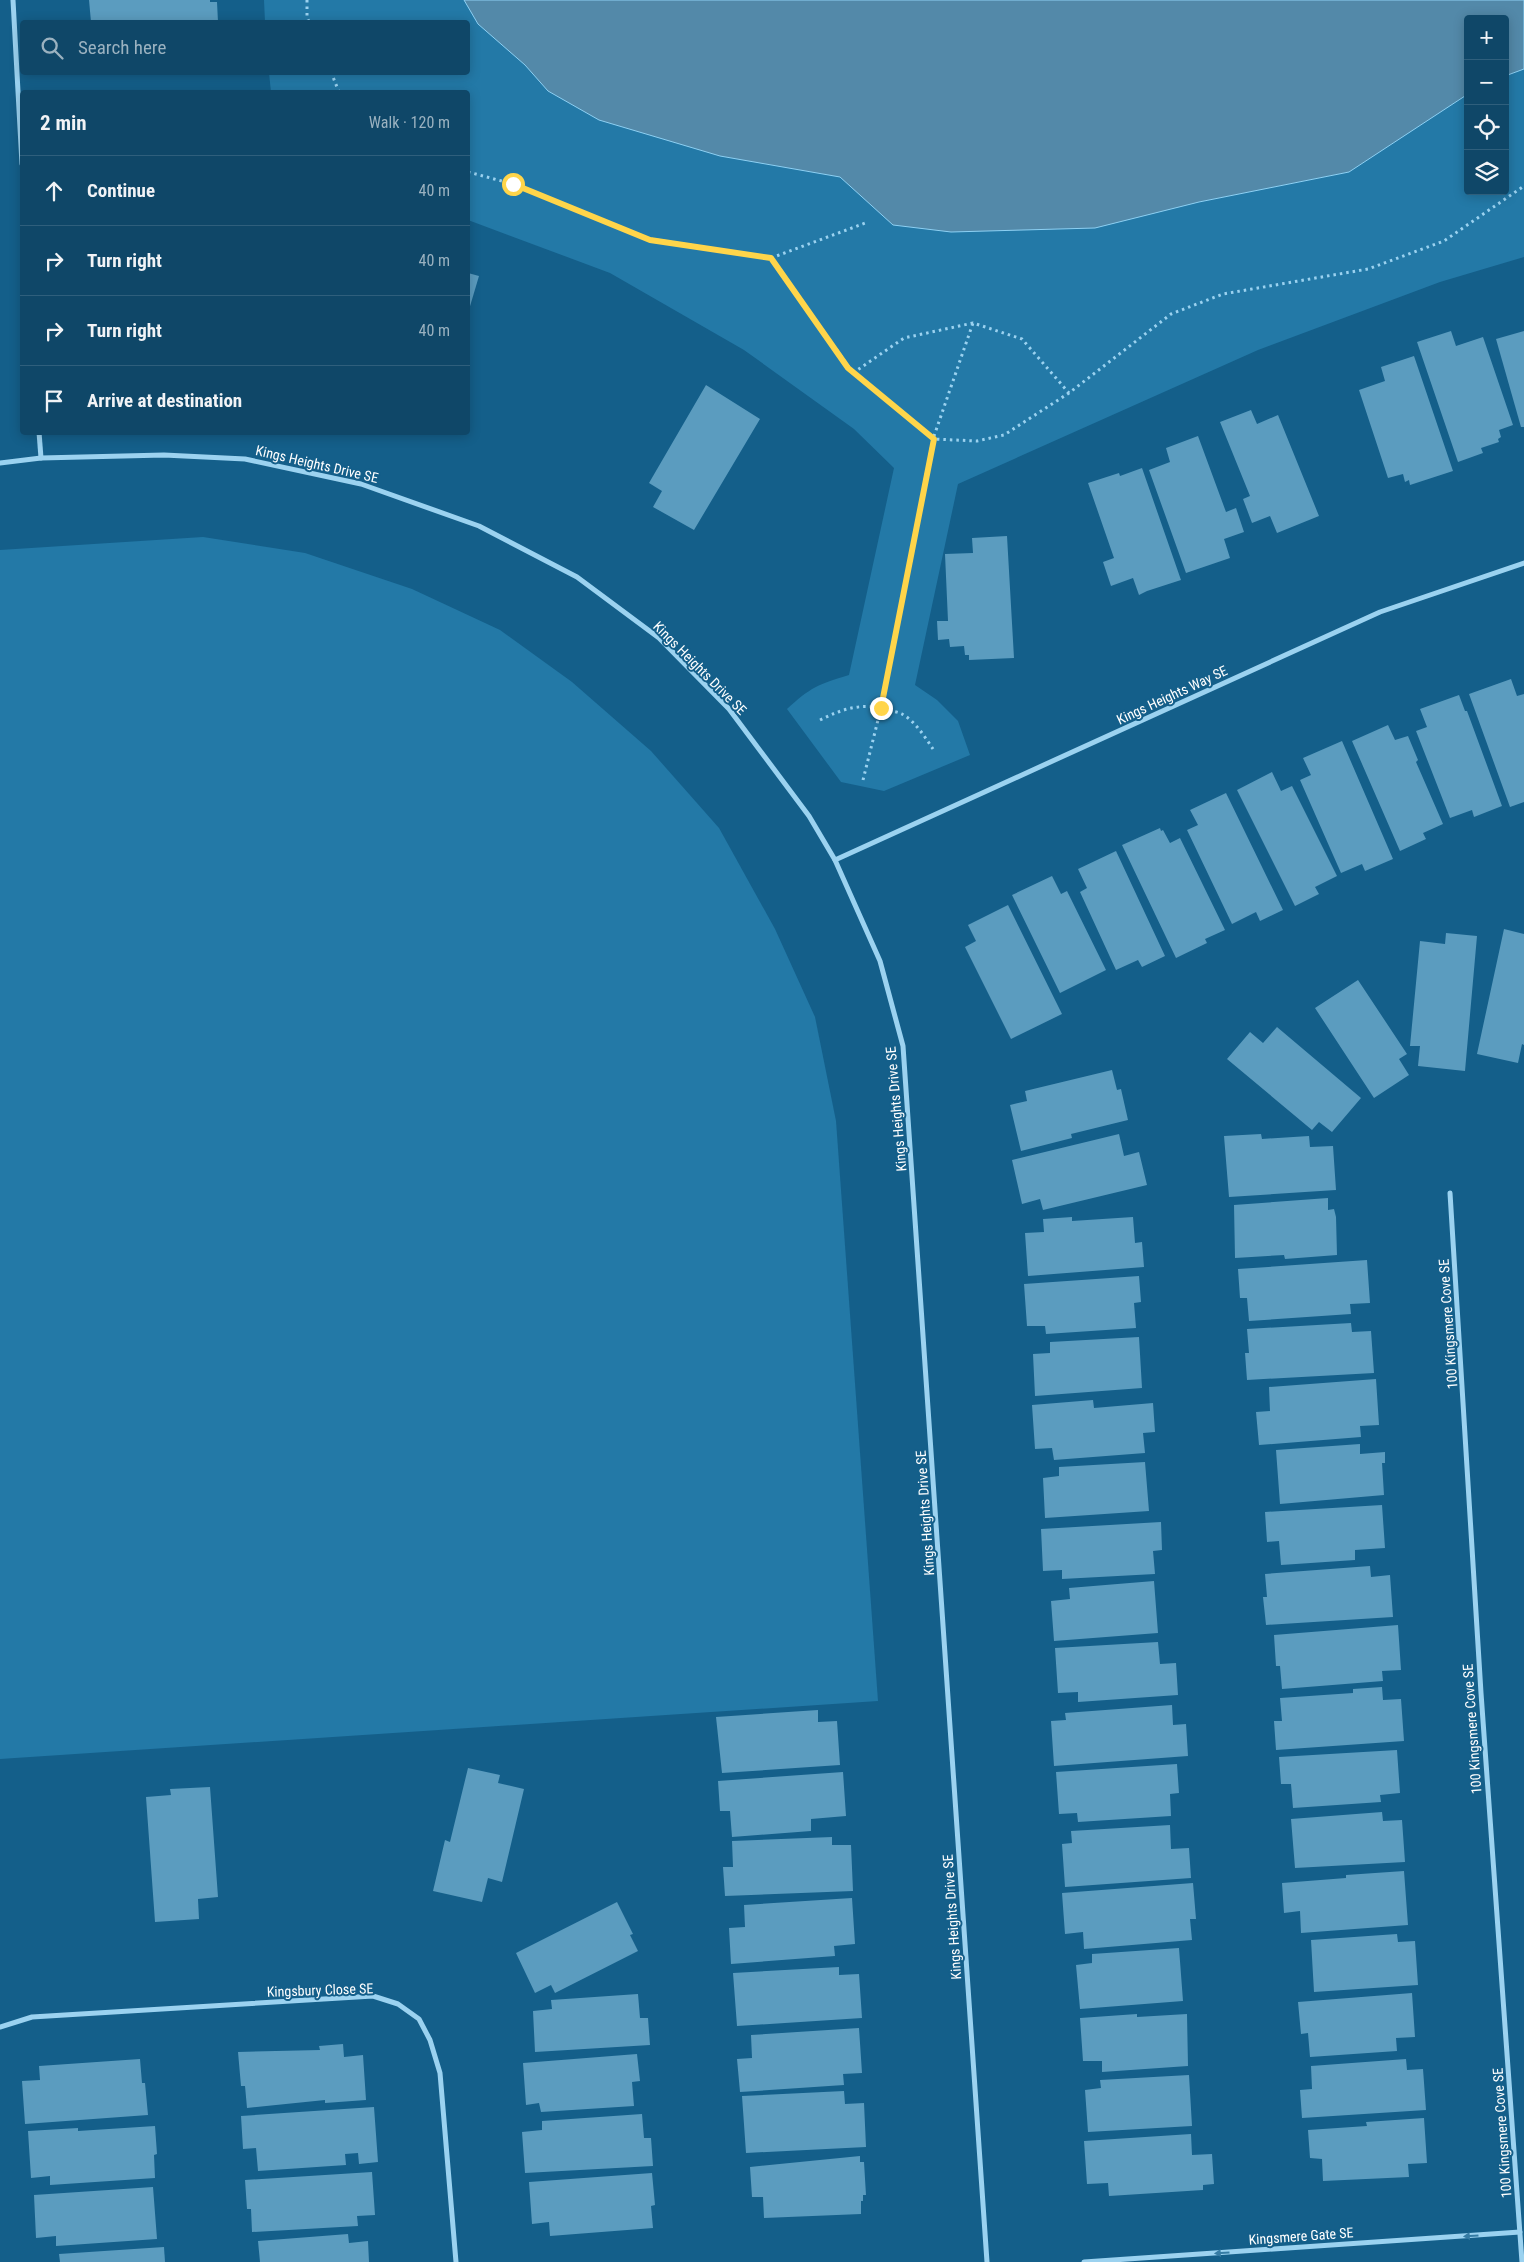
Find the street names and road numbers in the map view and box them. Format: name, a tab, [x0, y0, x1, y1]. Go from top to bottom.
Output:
street label: Kings Heights Drive SE	[254, 442, 380, 486]
street label: Kings Heights Drive SE	[650, 618, 750, 718]
street label: Kings Heights Way SE	[1114, 662, 1230, 728]
street label: Kings Heights Drive SE	[883, 1046, 909, 1172]
street label: 100 Kingsmere Cove SE	[1435, 1258, 1461, 1390]
street label: Kings Heights Drive SE	[913, 1450, 937, 1576]
street label: 100 Kingsmere Cove SE	[1459, 1663, 1485, 1795]
street label: Kings Heights Drive SE	[940, 1854, 964, 1980]
street label: Kingsbury Close SE	[266, 1980, 374, 2000]
street label: 100 Kingsmere Cove SE	[1489, 2067, 1515, 2199]
street label: Kingsmere Gate SE	[1248, 2224, 1354, 2248]

